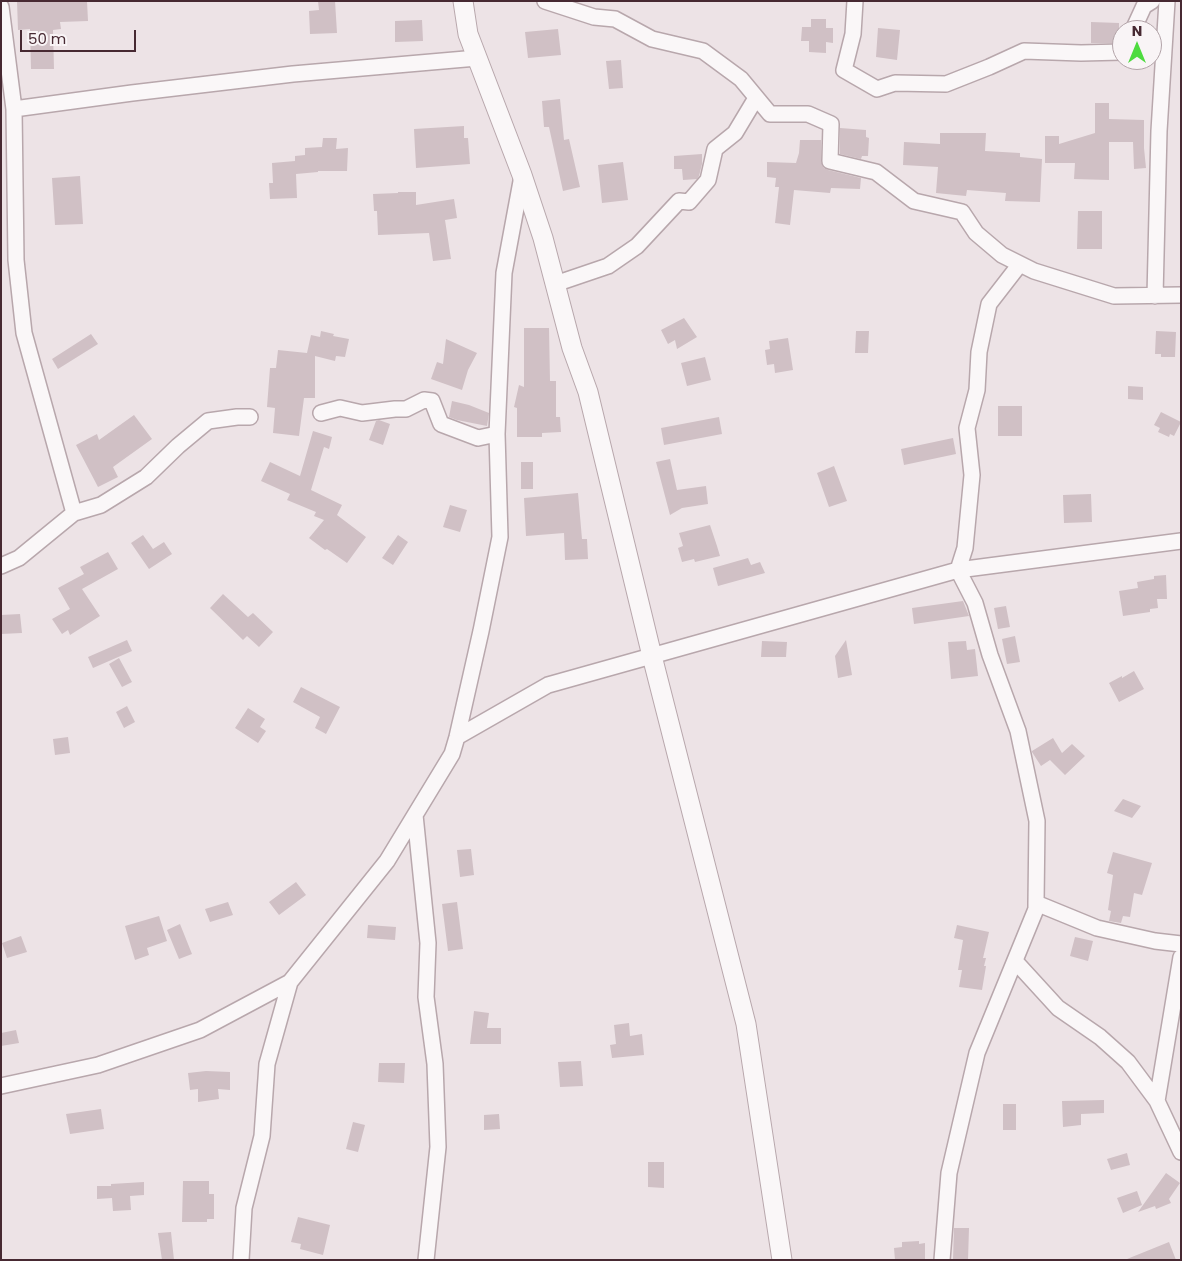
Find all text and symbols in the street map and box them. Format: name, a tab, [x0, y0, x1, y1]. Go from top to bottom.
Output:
scale bar	[22, 20, 139, 52]
north arrow	[1112, 20, 1162, 70]
text: N	[1132, 21, 1142, 41]
text: 50 m	[28, 28, 66, 49]

